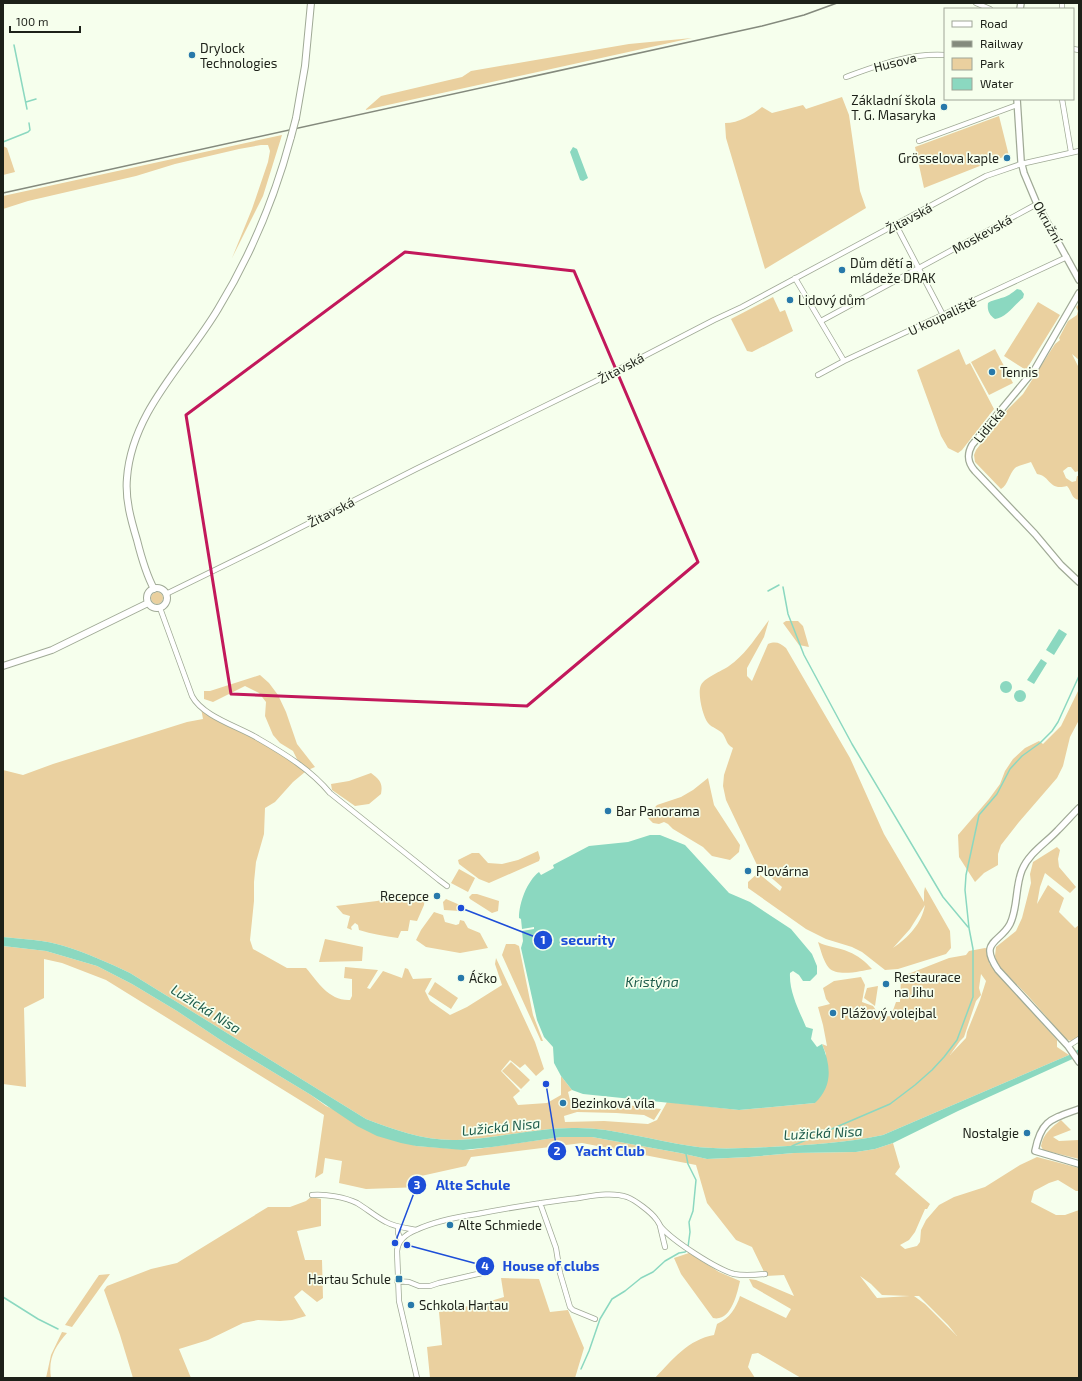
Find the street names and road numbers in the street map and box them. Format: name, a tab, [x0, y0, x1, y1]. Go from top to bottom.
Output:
street label: Husova	[872, 49, 918, 75]
street label: Okružní	[1030, 198, 1066, 246]
street label: Žitavská	[883, 199, 935, 237]
street label: Moskevská	[949, 211, 1015, 257]
street label: U koupaliště	[906, 293, 979, 339]
street label: Žitavská	[595, 349, 647, 387]
street label: Lidická	[970, 404, 1008, 446]
street label: Žitavská	[305, 494, 357, 530]

